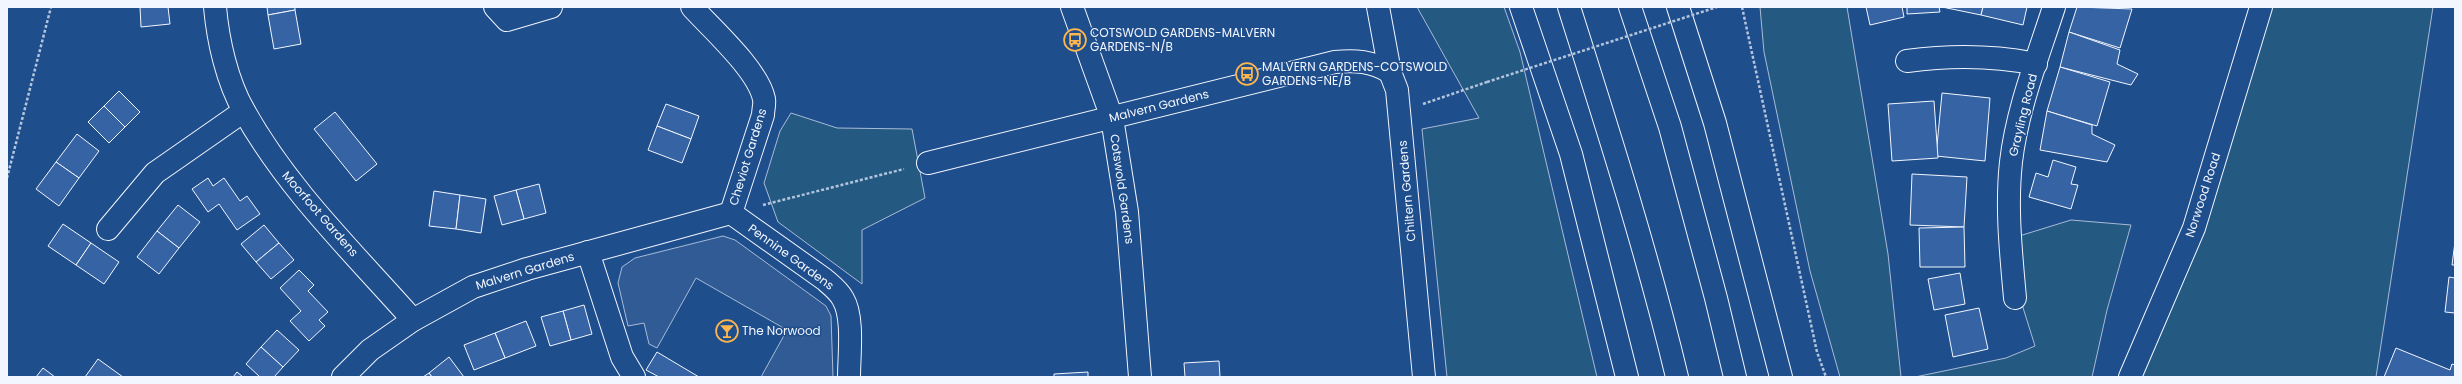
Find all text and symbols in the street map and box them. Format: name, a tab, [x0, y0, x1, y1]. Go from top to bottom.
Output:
place label: COTSWOLD GARDENS-MALVERN GARDENS-N/B	[1090, 24, 1275, 55]
bus stop icon: COTSWOLD GARDENS-MALVERN GARDENS-N/B	[1062, 27, 1088, 53]
place label: MALVERN GARDENS-COTSWOLD GARDENS-NE/B	[1262, 58, 1447, 89]
bus stop icon: MALVERN GARDENS-COTSWOLD GARDENS-NE/B	[1234, 61, 1260, 87]
street label: Grayling Road	[2004, 72, 2041, 158]
street label: Malvern Gardens	[1107, 85, 1211, 126]
street label: Cheviot Gardens	[725, 106, 770, 208]
street label: Cotswold Gardens	[1106, 133, 1139, 245]
street label: Chiltern Gardens	[1394, 140, 1419, 242]
street label: Norwood Road	[2181, 150, 2224, 239]
street label: Moorfoot Gardens	[278, 167, 362, 260]
street label: Pennine Gardens	[745, 220, 838, 294]
street label: Malvern Gardens	[473, 247, 576, 294]
bar icon: The Norwood	[714, 318, 740, 344]
place label: The Norwood	[742, 322, 821, 339]

